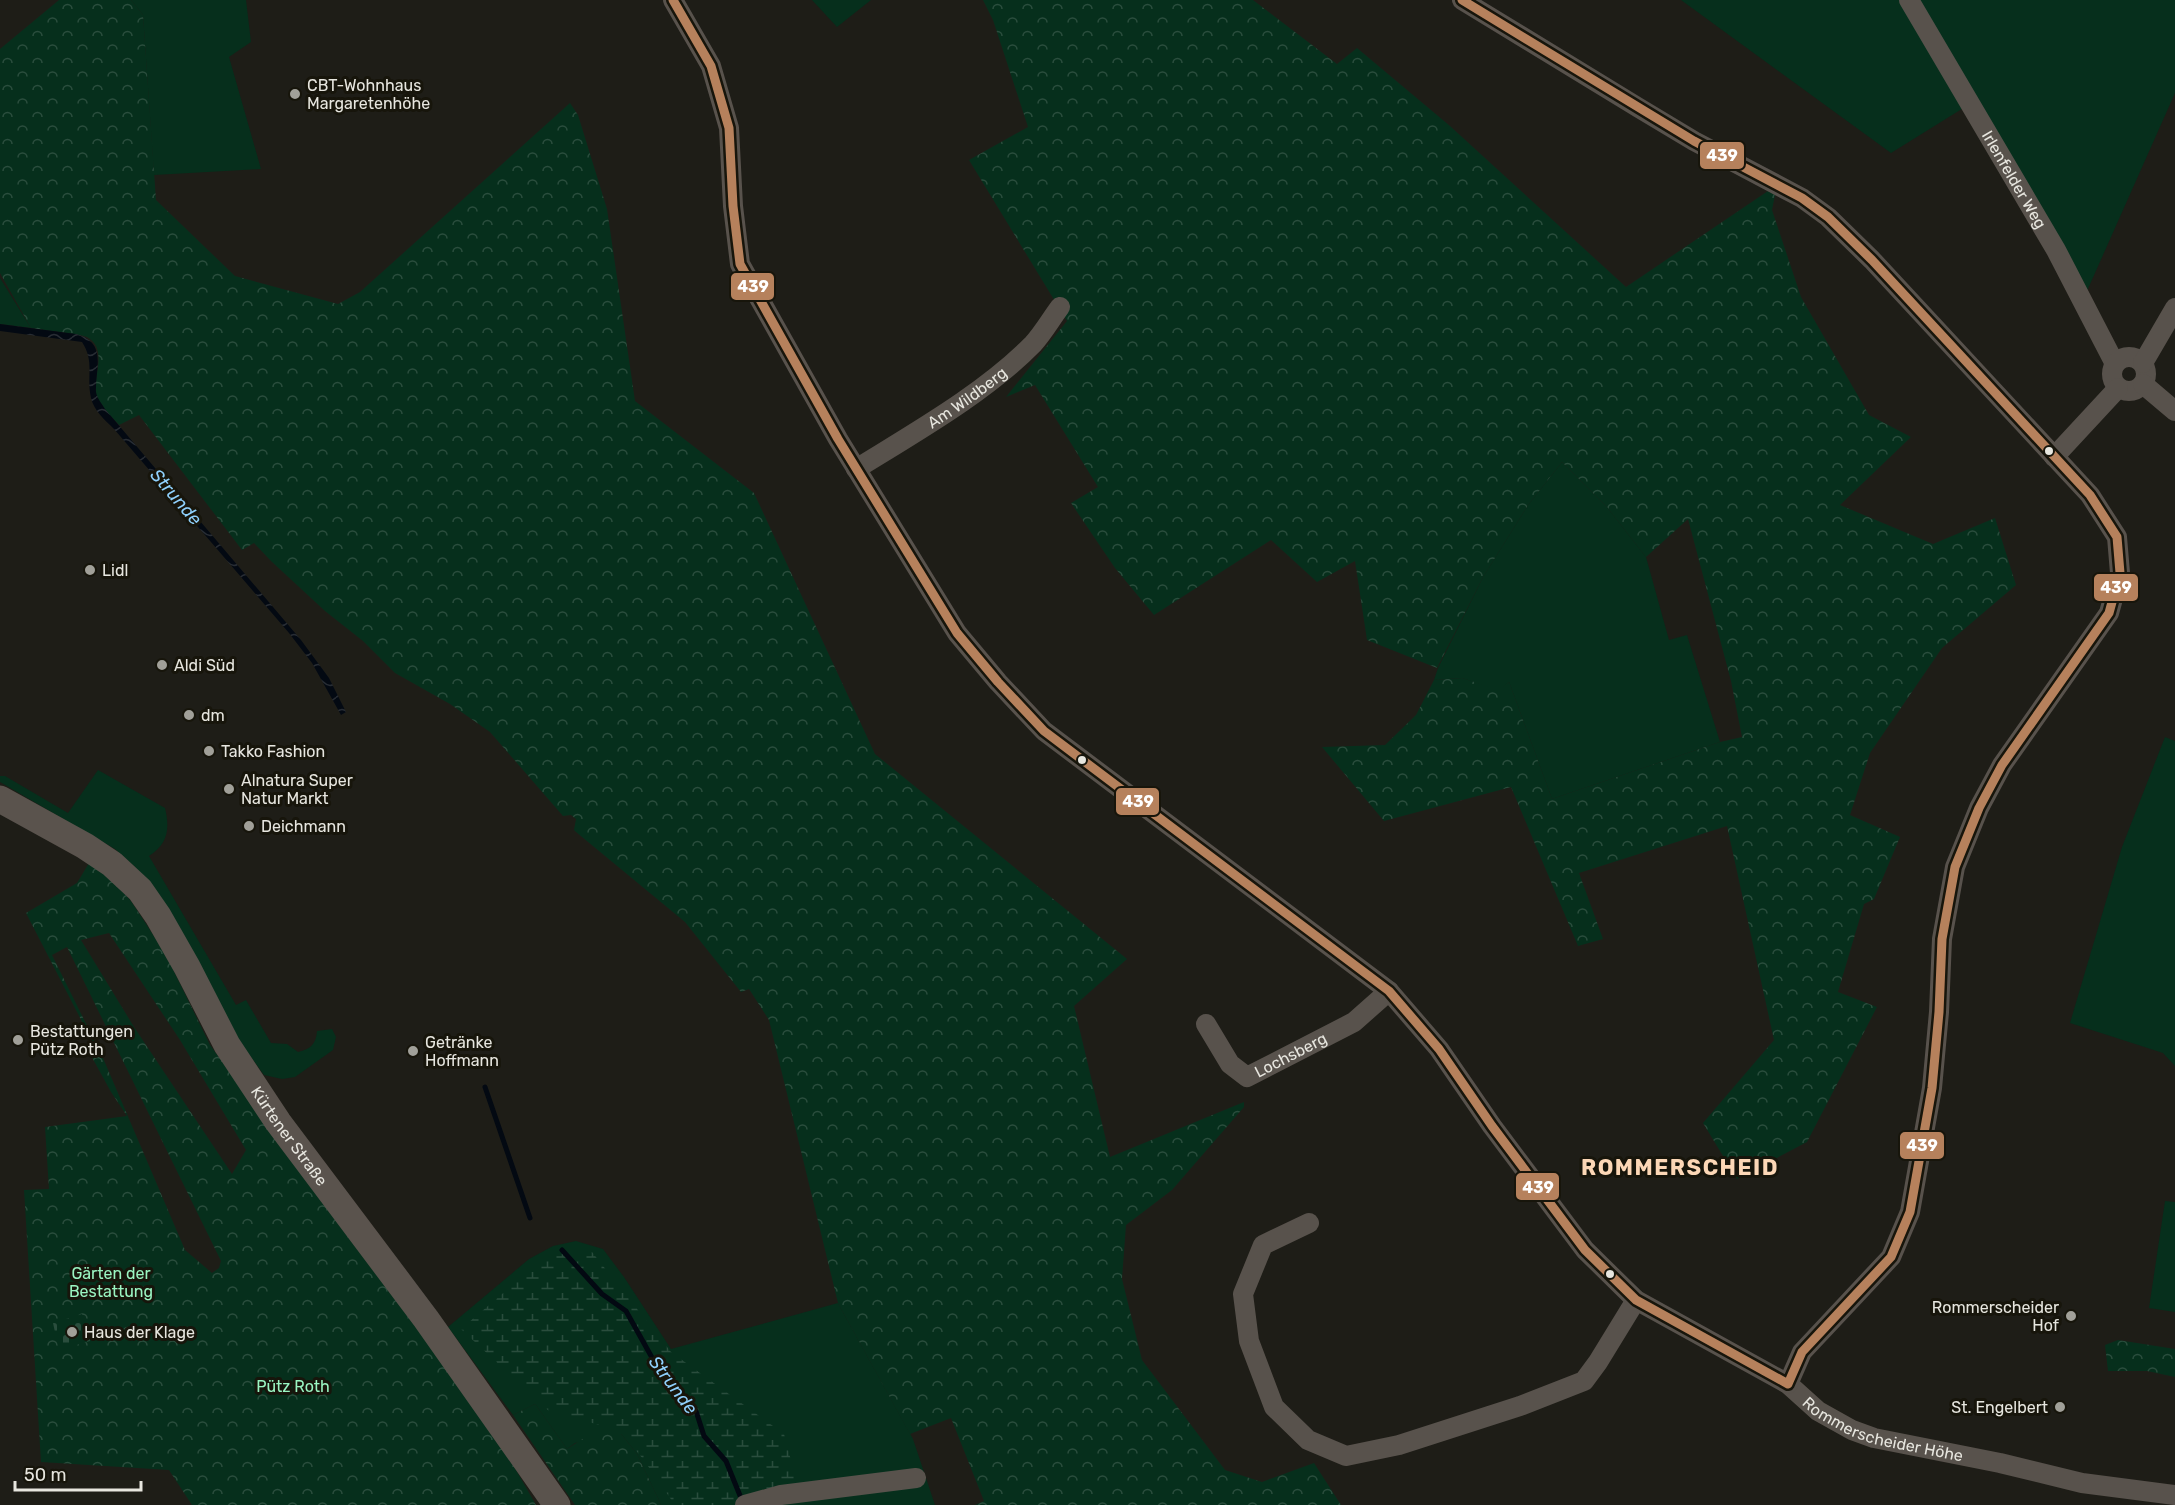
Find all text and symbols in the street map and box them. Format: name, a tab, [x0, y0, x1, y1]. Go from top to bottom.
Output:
place label: CBT-Wohnhaus Margaretenhöhe	[307, 76, 430, 113]
marker: CBT-Wohnhaus Margaretenhöhe	[288, 87, 302, 101]
street label: Irlenfelder Weg	[1978, 127, 2050, 232]
line badge: 439	[1699, 141, 1745, 170]
text: 439	[1706, 146, 1738, 165]
line badge: 439	[730, 272, 775, 301]
text: 439	[737, 277, 769, 296]
street label: Am Wildberg	[924, 363, 1011, 432]
unlabelled marker	[2043, 445, 2055, 457]
water label: Strunde	[146, 464, 206, 530]
place label: Lidl	[102, 561, 128, 580]
marker: Lidl	[83, 563, 97, 577]
line badge: 439	[2093, 573, 2139, 602]
text: 439	[2100, 578, 2132, 597]
place label: Aldi Süd	[174, 656, 235, 675]
marker: Aldi Süd	[155, 658, 169, 672]
place label: dm	[201, 706, 225, 725]
marker: dm	[182, 708, 196, 722]
place label: Takko Fashion	[221, 742, 325, 761]
marker: Takko Fashion	[202, 744, 216, 758]
unlabelled marker	[1076, 754, 1088, 766]
place label: Alnatura Super Natur Markt	[241, 771, 353, 808]
marker: Alnatura Super Natur Markt	[222, 782, 236, 796]
line badge: 439	[1115, 787, 1160, 816]
text: 439	[1122, 792, 1154, 811]
place label: Deichmann	[261, 817, 346, 836]
marker: Deichmann	[242, 819, 256, 833]
place label: Bestattungen Pütz Roth	[30, 1022, 133, 1059]
street label: Lochsberg	[1251, 1029, 1330, 1082]
marker: Bestattungen Pütz Roth	[11, 1033, 25, 1047]
place label: Getränke Hoffmann	[425, 1033, 499, 1070]
marker: Getränke Hoffmann	[406, 1044, 420, 1058]
street label: Kürtener Straße	[247, 1083, 331, 1190]
line badge: 439	[1899, 1131, 1945, 1160]
text: 439	[1906, 1136, 1938, 1155]
district label: ROMMERSCHEID	[1581, 1154, 1779, 1181]
line badge: 439	[1515, 1172, 1560, 1201]
text: 439	[1522, 1178, 1554, 1197]
park label: Gärten der Bestattung	[69, 1264, 153, 1301]
unlabelled marker	[1604, 1268, 1616, 1280]
place label: Rommerscheider Hof	[1932, 1298, 2060, 1335]
marker: Rommerscheider Hof	[2064, 1309, 2078, 1323]
place label: Haus der Klage	[84, 1323, 195, 1342]
marker: Haus der Klage	[65, 1325, 79, 1339]
water label: Strunde	[644, 1351, 702, 1419]
park label: Pütz Roth	[256, 1377, 330, 1396]
street label: Rommerscheider Höhe	[1799, 1393, 1965, 1465]
place label: St. Engelbert	[1951, 1398, 2048, 1417]
marker: St. Engelbert	[2053, 1400, 2067, 1414]
scale bar	[15, 1454, 141, 1492]
text: 50 m	[24, 1464, 67, 1486]

